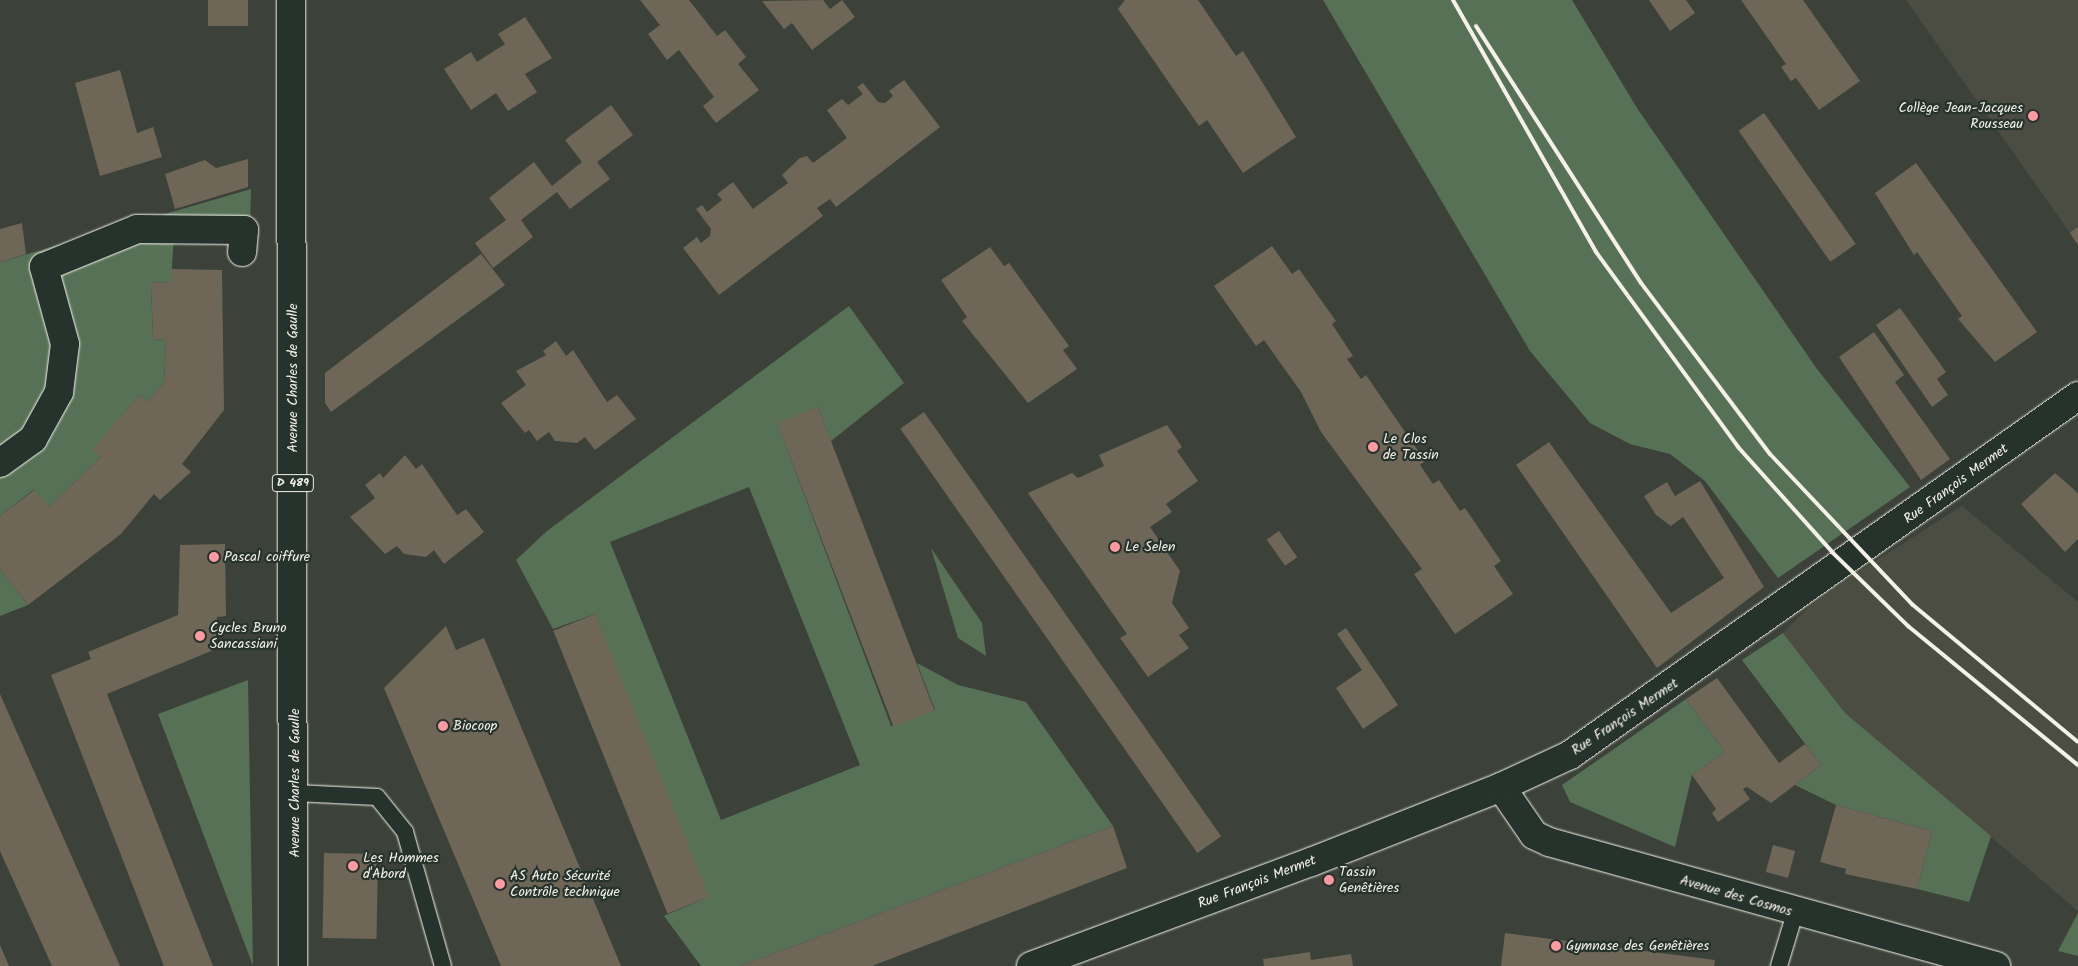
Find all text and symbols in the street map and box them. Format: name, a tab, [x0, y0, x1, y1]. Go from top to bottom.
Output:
place label: Collège Jean-Jacques Rousseau	[1898, 100, 2023, 132]
marker: Collège Jean-Jacques Rousseau	[2027, 110, 2039, 122]
street label: Avenue Charles de Gaulle	[285, 303, 301, 453]
place label: Le Clos de Tassin	[1383, 431, 1439, 464]
street label: Rue François Mermet	[1900, 440, 2012, 528]
marker: Le Clos de Tassin	[1367, 441, 1379, 453]
road number: D 489	[272, 473, 314, 492]
place label: Le Selen	[1125, 539, 1175, 555]
marker: Le Selen	[1109, 541, 1121, 553]
place label: Pascal coiffure	[224, 549, 310, 565]
marker: Pascal coiffure	[208, 551, 220, 563]
place label: Cycles Bruno Sancassiani	[210, 620, 287, 652]
marker: Cycles Bruno Sancassiani	[194, 630, 206, 642]
street label: Rue François Mermet	[1568, 675, 1682, 759]
street label: Avenue Charles de Gaulle	[287, 708, 303, 858]
place label: Biocoop	[453, 718, 497, 734]
marker: Biocoop	[437, 720, 449, 732]
place label: Les Hommes d'Abord	[363, 850, 439, 882]
street label: Rue François Mermet	[1196, 852, 1318, 912]
marker: Les Hommes d'Abord	[347, 860, 359, 872]
place label: Tassin Genêtières	[1339, 864, 1399, 896]
place label: AS Auto Sécurité Contrôle technique	[510, 868, 620, 900]
street label: Avenue des Cosmos	[1678, 872, 1794, 920]
marker: Tassin Genêtières	[1323, 874, 1335, 886]
marker: AS Auto Sécurité Contrôle technique	[494, 878, 506, 890]
place label: Gymnase des Genêtières	[1566, 938, 1709, 954]
marker: Gymnase des Genêtières	[1550, 940, 1562, 952]

